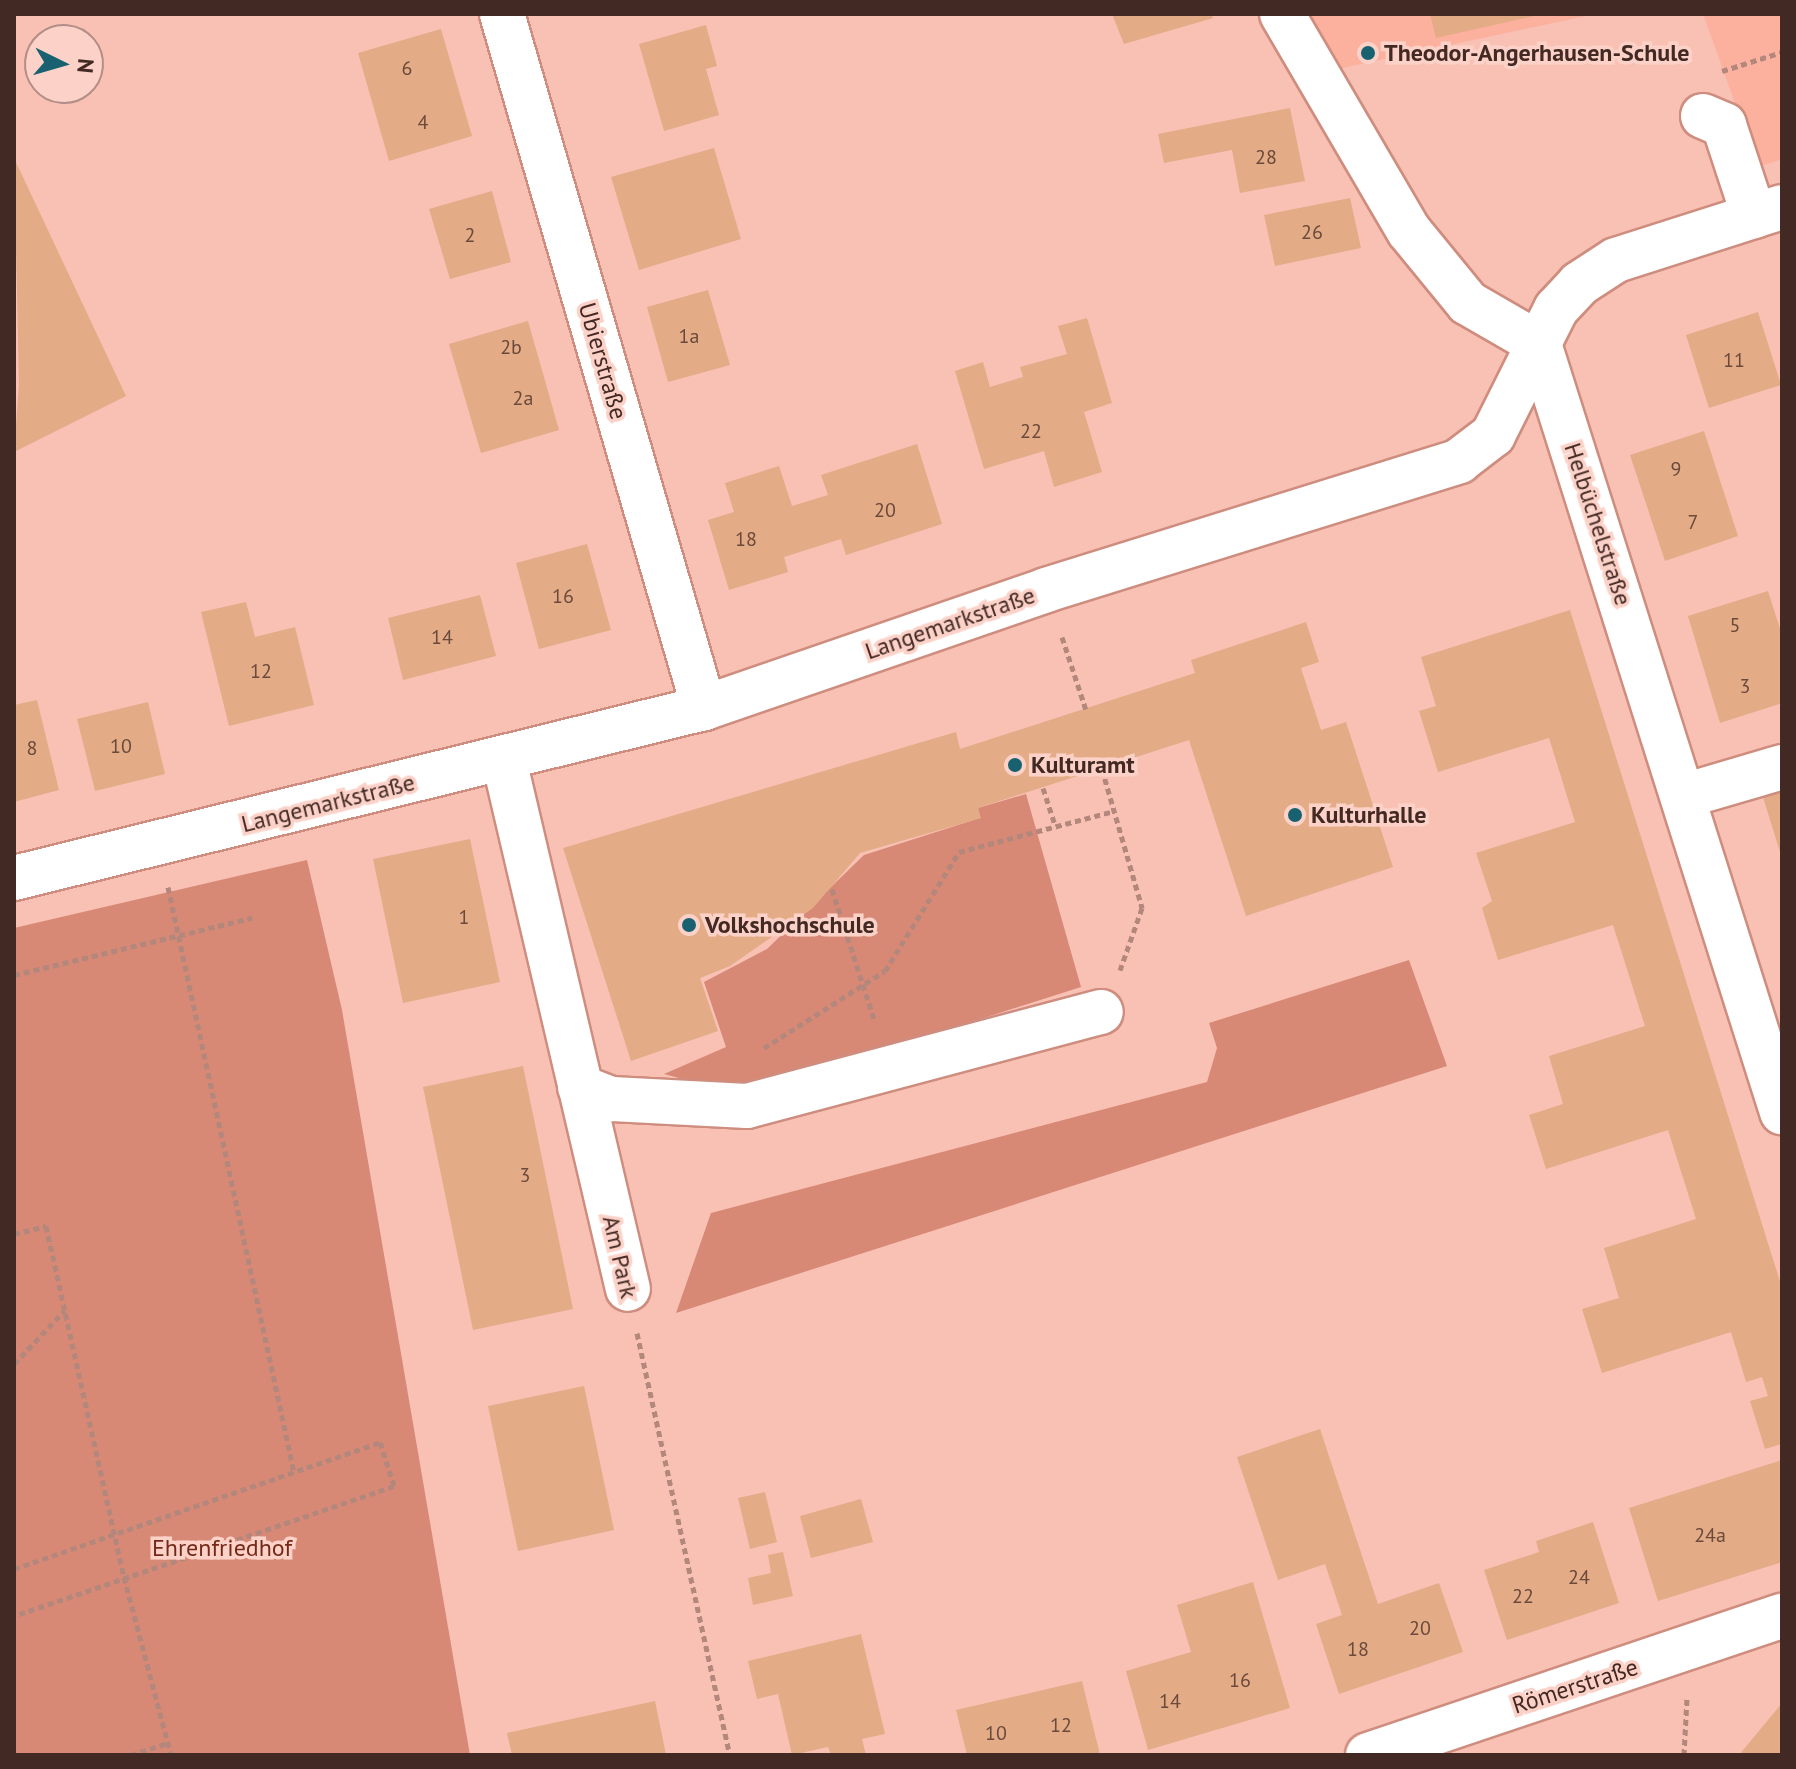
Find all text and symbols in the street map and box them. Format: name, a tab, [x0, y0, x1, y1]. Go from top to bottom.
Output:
north arrow	[24, 24, 104, 104]
place label: Theodor-Angerhausen-Schule	[1384, 39, 1689, 67]
marker: Theodor-Angerhausen-Schule	[1359, 44, 1377, 62]
house number: 6	[402, 56, 412, 80]
text: N	[71, 57, 100, 74]
house number: 4	[418, 110, 428, 134]
house number: 28	[1255, 145, 1277, 169]
house number: 26	[1301, 220, 1323, 244]
house number: 2	[465, 223, 475, 247]
street label: Ubierstraße	[573, 299, 633, 423]
house number: 1a	[679, 324, 699, 348]
house number: 2b	[500, 335, 522, 359]
house number: 11	[1723, 348, 1745, 372]
house number: 2a	[513, 386, 533, 410]
house number: 22	[1020, 419, 1042, 443]
street label: Helbüchelstraße	[1558, 439, 1638, 609]
house number: 9	[1671, 457, 1681, 481]
house number: 20	[874, 498, 896, 522]
house number: 7	[1688, 510, 1698, 534]
house number: 18	[735, 527, 757, 551]
street label: Langemarkstraße	[861, 580, 1039, 666]
house number: 16	[552, 584, 574, 608]
house number: 5	[1730, 613, 1740, 637]
house number: 14	[431, 625, 453, 649]
house number: 12	[250, 659, 272, 683]
house number: 3	[1740, 674, 1750, 698]
house number: 10	[110, 734, 132, 758]
house number: 8	[27, 736, 37, 760]
place label: Kulturamt	[1031, 751, 1135, 779]
marker: Kulturamt	[1006, 756, 1024, 774]
street label: Langemarkstraße	[238, 768, 418, 838]
place label: Kulturhalle	[1311, 801, 1426, 829]
marker: Kulturhalle	[1286, 806, 1304, 824]
house number: 1	[459, 905, 469, 929]
place label: Volkshochschule	[705, 911, 875, 939]
marker: Volkshochschule	[680, 916, 698, 934]
house number: 3	[520, 1163, 530, 1187]
street label: Am Park	[597, 1213, 643, 1301]
house number: 24a	[1694, 1523, 1726, 1547]
park label: Ehrenfriedhof	[152, 1534, 292, 1562]
house number: 24	[1568, 1565, 1590, 1589]
house number: 22	[1512, 1584, 1534, 1608]
house number: 20	[1409, 1616, 1431, 1640]
house number: 18	[1347, 1637, 1369, 1661]
street label: Römerstraße	[1508, 1652, 1642, 1720]
house number: 16	[1229, 1668, 1251, 1692]
house number: 14	[1159, 1689, 1181, 1713]
house number: 12	[1050, 1713, 1072, 1737]
house number: 10	[985, 1721, 1007, 1745]

